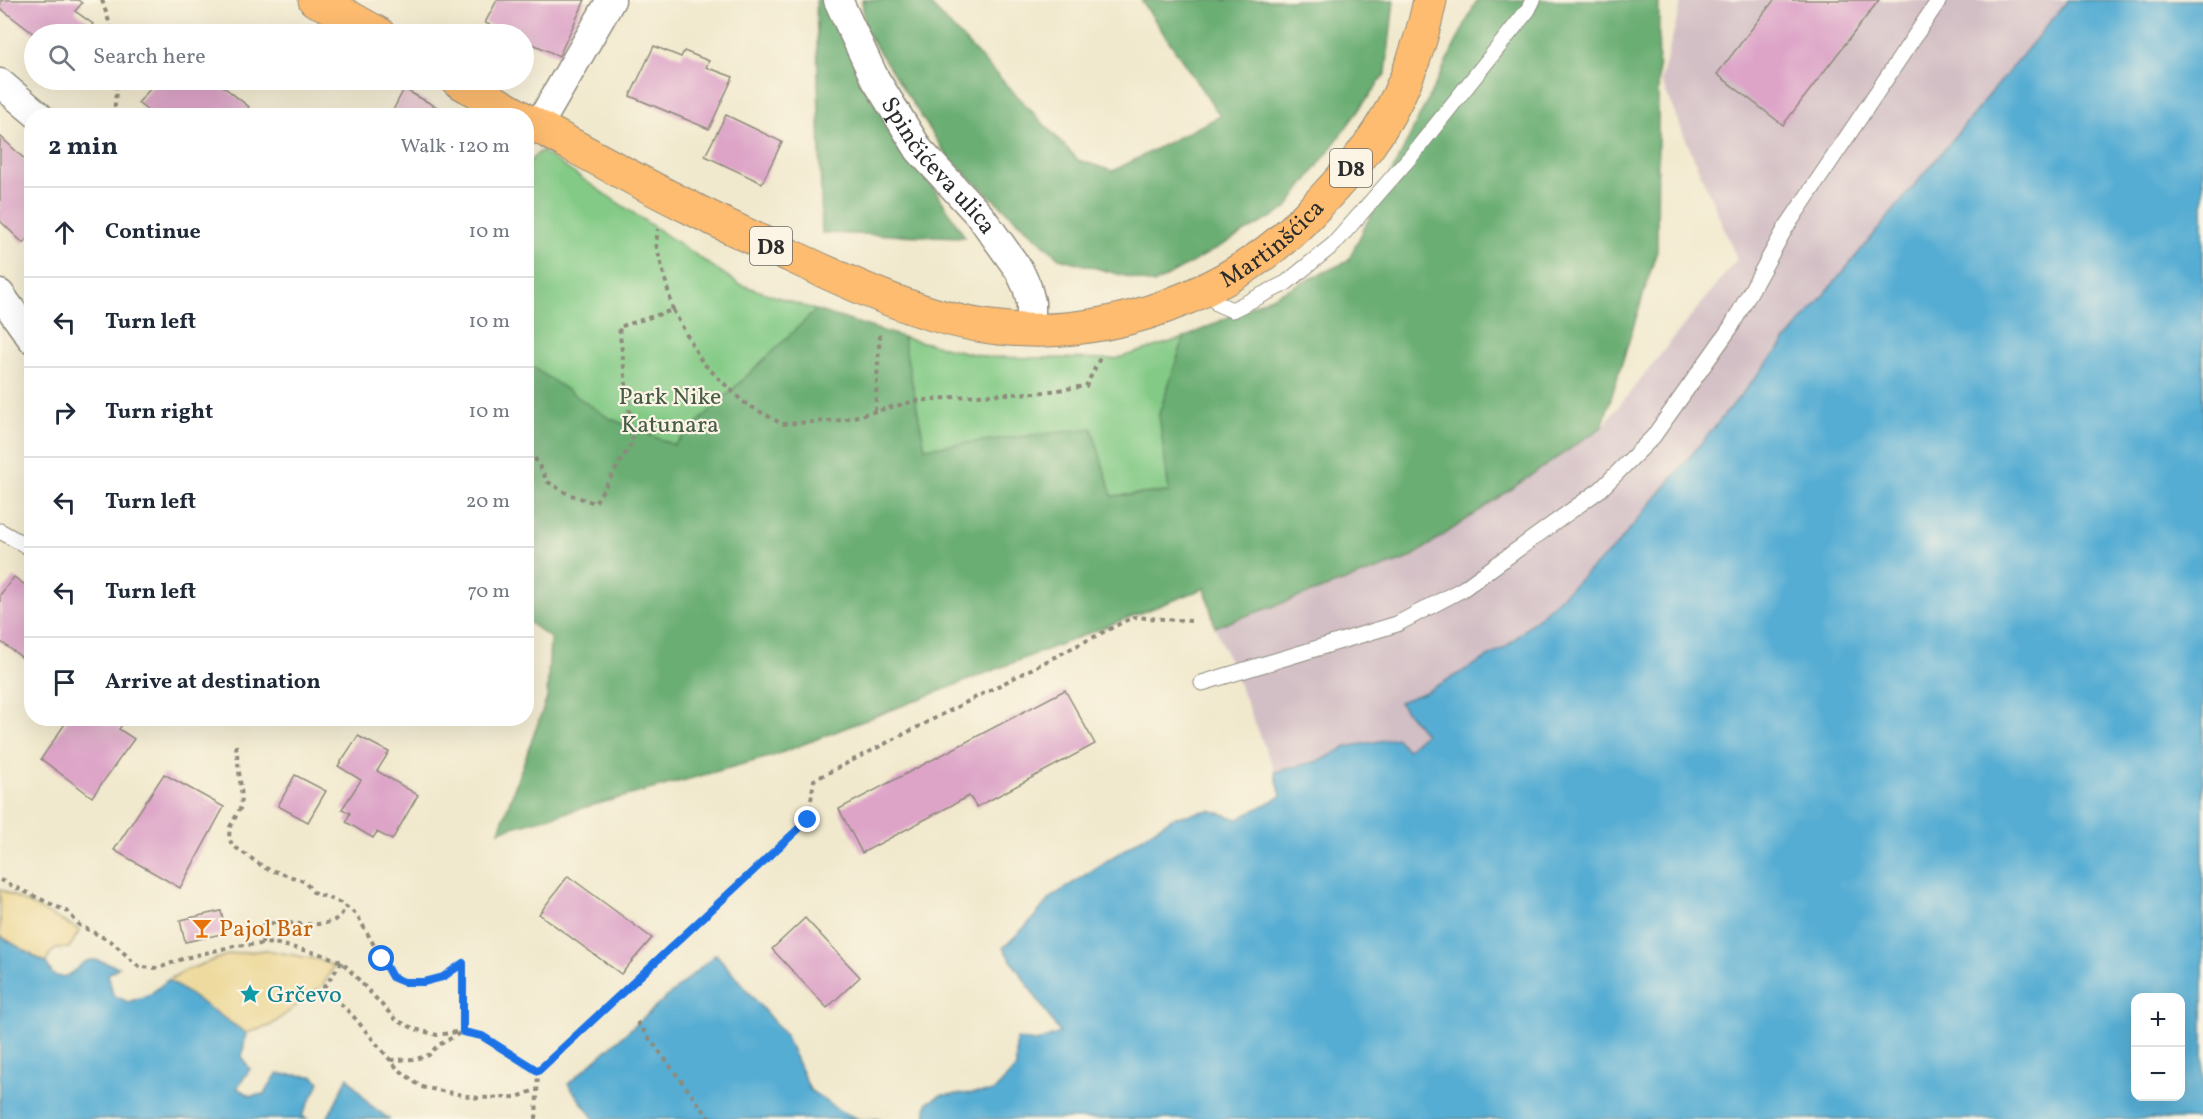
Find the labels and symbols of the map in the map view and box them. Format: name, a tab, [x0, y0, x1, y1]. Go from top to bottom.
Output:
street label: Spinčićeva ulica	[871, 91, 1003, 242]
road number: D8	[1330, 149, 1372, 187]
street label: Martinšćica	[1214, 193, 1333, 297]
road number: D8	[750, 227, 792, 265]
park label: Park Nike Katunara	[619, 381, 721, 443]
route end	[794, 806, 820, 832]
place label: Pajol Bar	[219, 913, 313, 947]
bar icon: Pajol Bar	[190, 916, 214, 940]
route start	[368, 945, 394, 971]
place label: Grčevo	[267, 979, 342, 1013]
place icon: Grčevo	[238, 982, 262, 1006]

